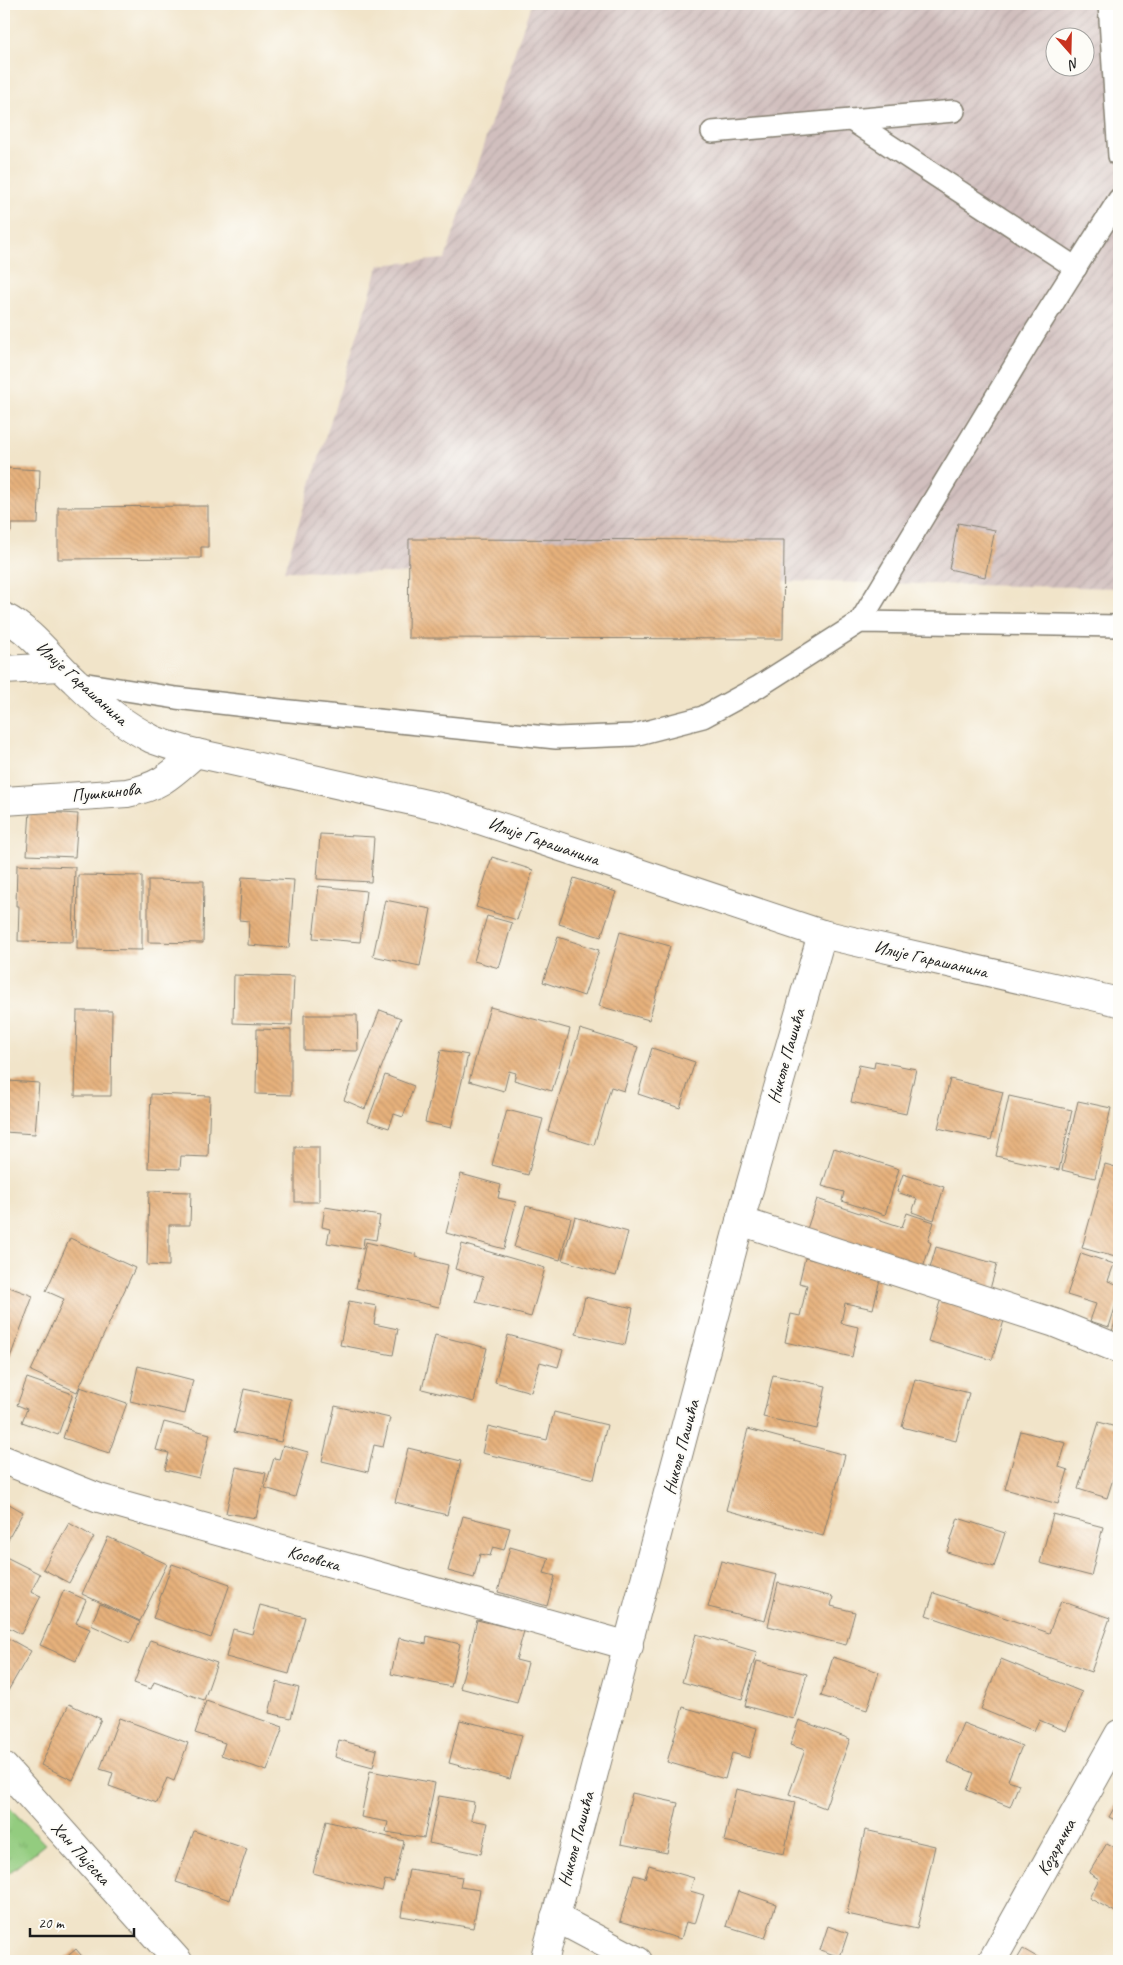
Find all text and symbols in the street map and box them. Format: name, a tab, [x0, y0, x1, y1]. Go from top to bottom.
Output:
north arrow	[1046, 28, 1096, 78]
text: N	[1065, 54, 1081, 74]
street label: Илије Гарашанина	[32, 636, 134, 731]
street label: Пушкинова	[70, 777, 143, 807]
street label: Илије Гарашанина	[486, 812, 604, 871]
street label: Илије Гарашанина	[872, 935, 991, 983]
street label: Николе Пашића	[762, 1005, 810, 1106]
street label: Николе Пашића	[658, 1396, 704, 1497]
street label: Косовска	[285, 1540, 344, 1576]
street label: Николе Пашића	[553, 1788, 599, 1889]
street label: Козарачка	[1032, 1814, 1082, 1879]
street label: Хан Пијеска	[47, 1817, 116, 1891]
scale bar	[30, 1905, 134, 1937]
text: 20 m	[38, 1914, 65, 1933]

